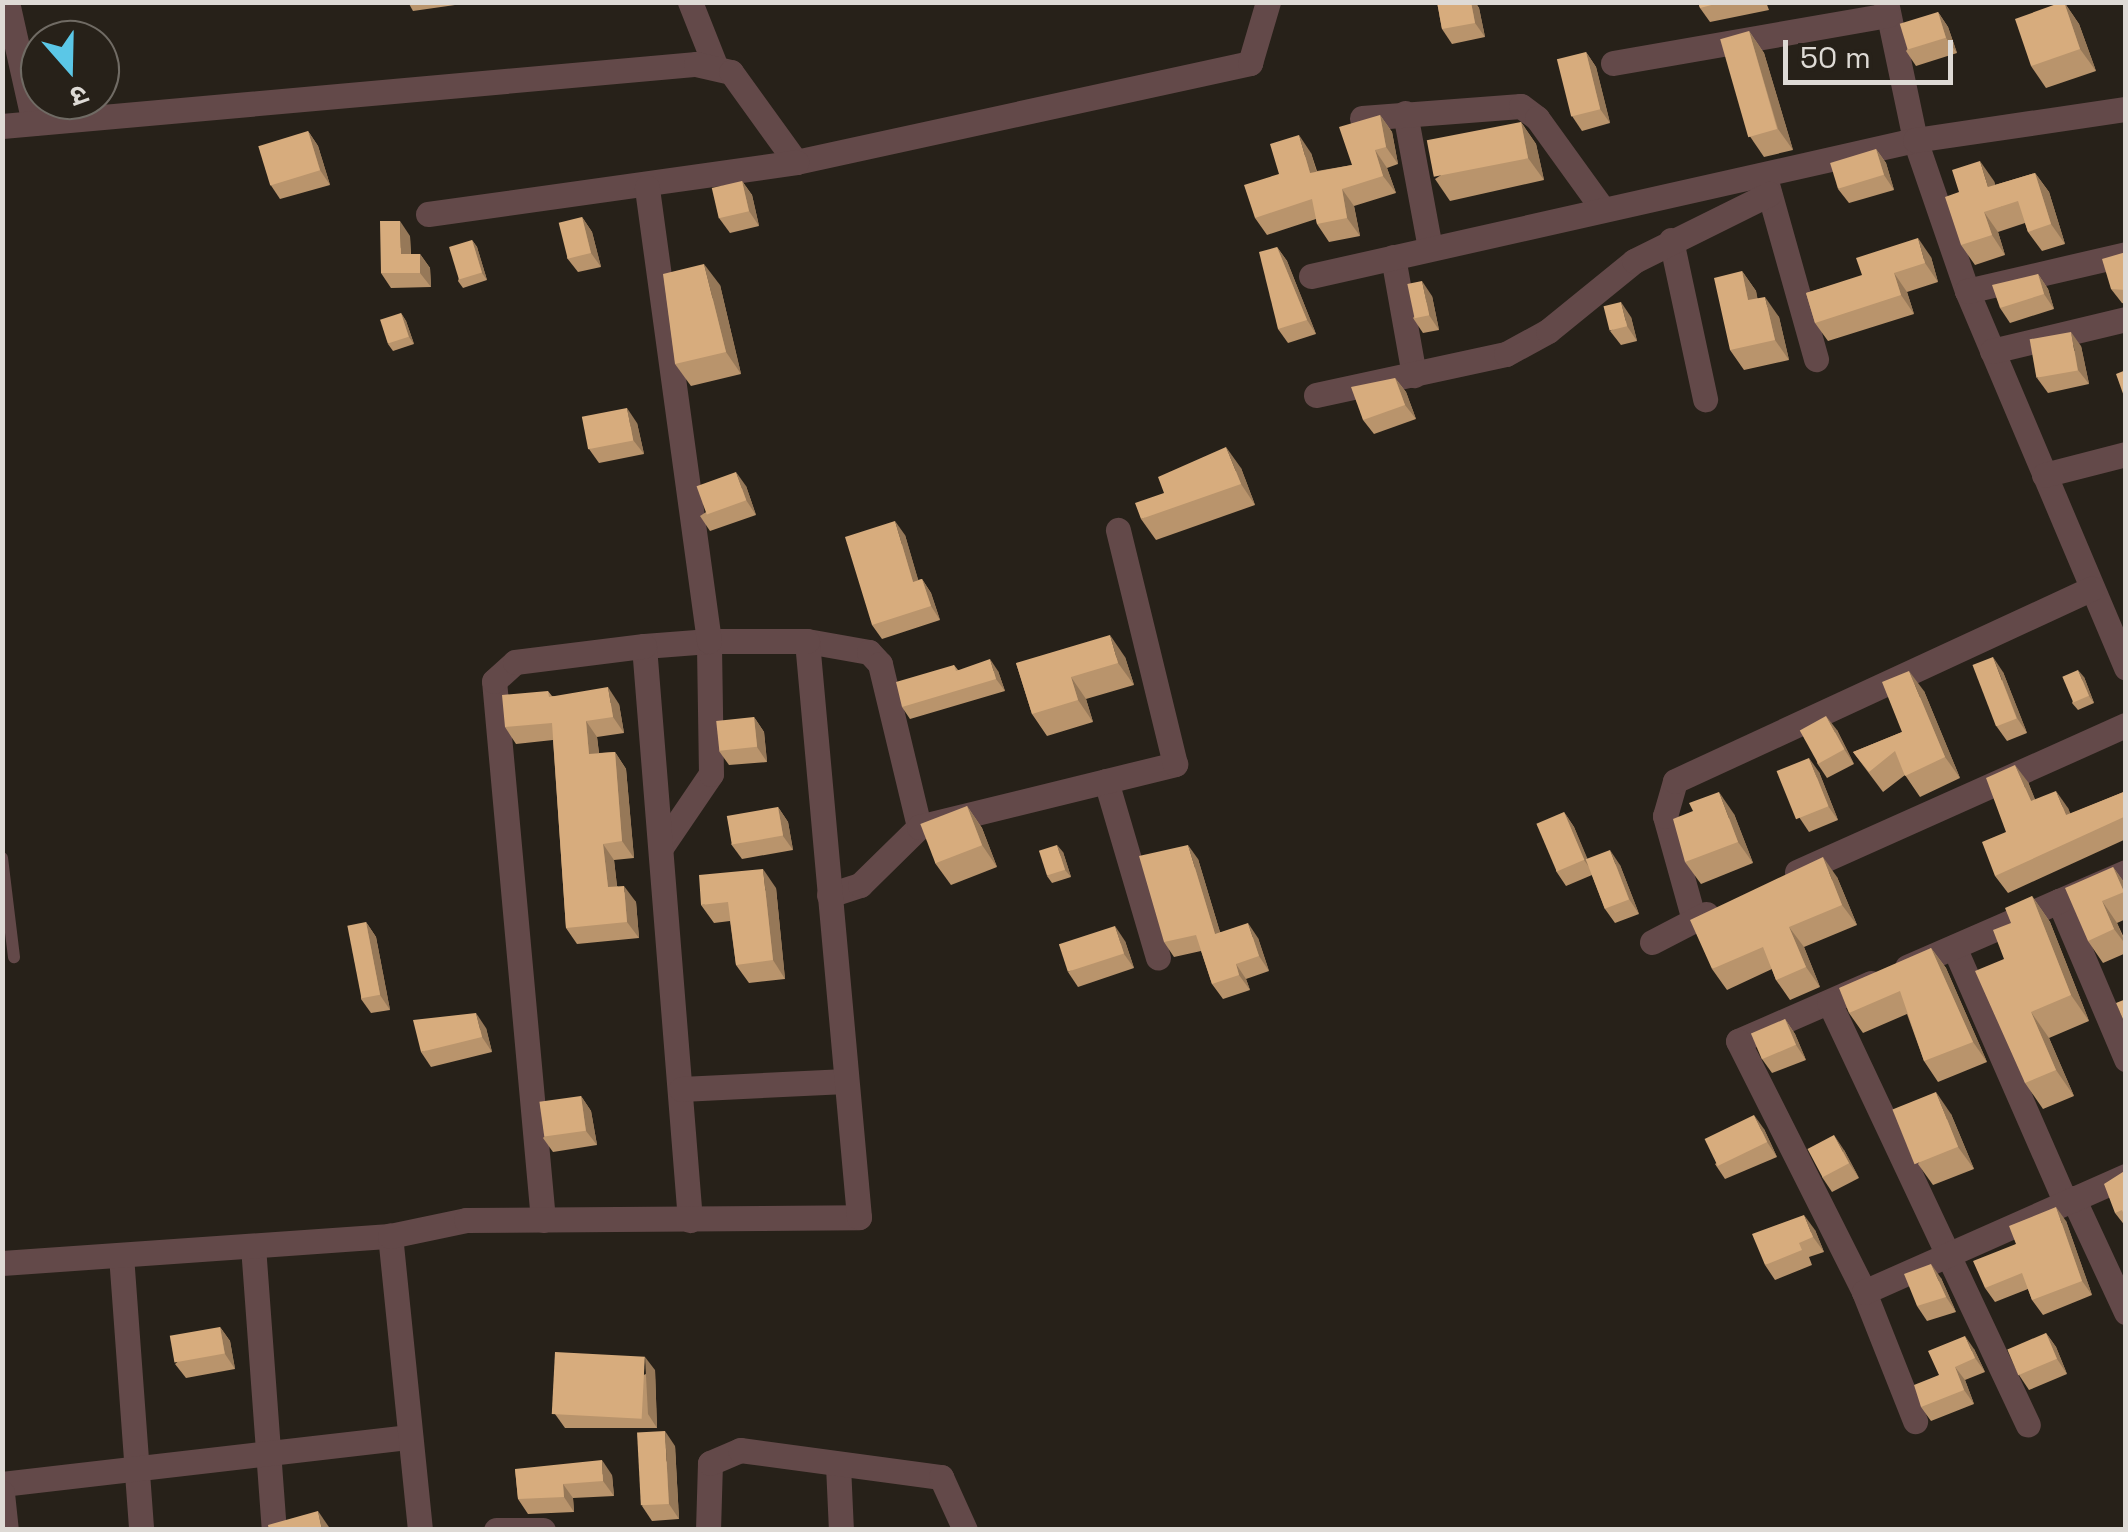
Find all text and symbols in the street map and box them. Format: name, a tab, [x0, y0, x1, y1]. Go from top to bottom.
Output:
north arrow	[20, 20, 120, 120]
scale bar	[1788, 20, 1958, 82]
text: 50 m	[1800, 38, 1871, 77]
text: उ	[66, 77, 93, 116]

